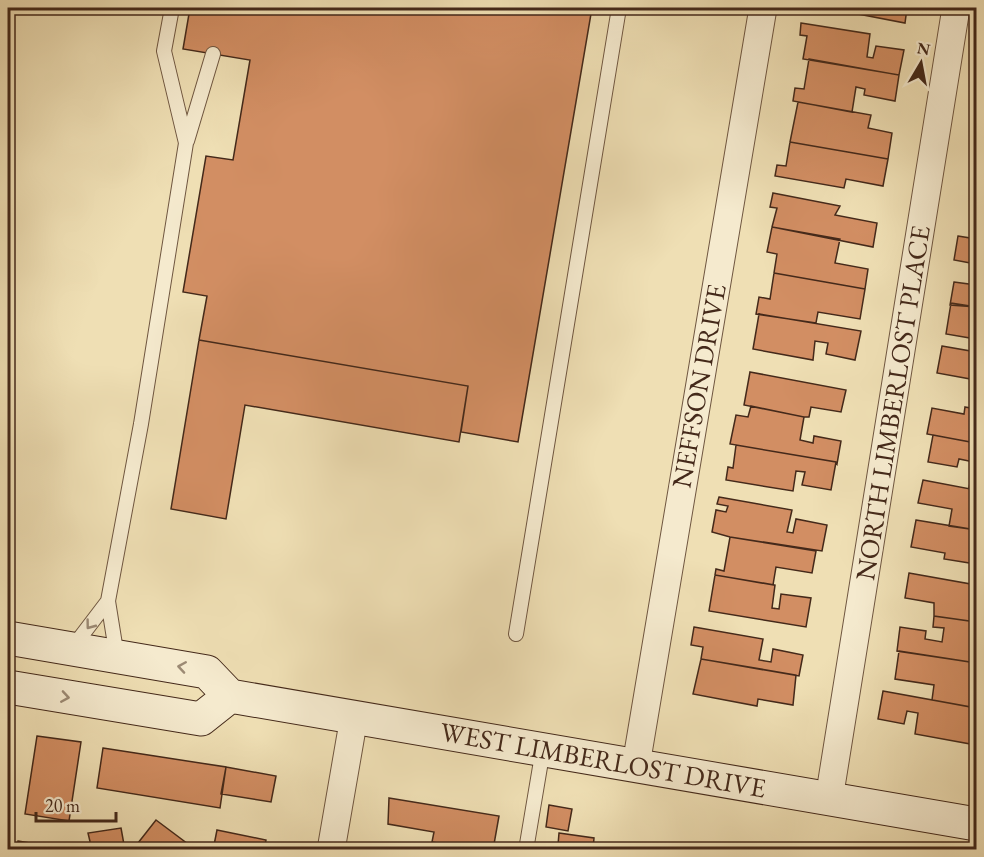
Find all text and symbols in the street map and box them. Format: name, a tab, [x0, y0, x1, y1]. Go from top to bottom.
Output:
north arrow	[891, 33, 951, 93]
text: N	[915, 37, 932, 60]
street label: NORTH LIMBERLOST PLACE	[847, 223, 938, 583]
street label: NEFFSON DRIVE	[663, 281, 734, 491]
one-way arrow	[86, 619, 97, 630]
one-way arrow	[178, 662, 187, 674]
one-way arrow	[61, 690, 70, 702]
street label: WEST LIMBERLOST DRIVE	[437, 714, 769, 805]
scale bar	[36, 785, 116, 823]
text: 20 m	[45, 794, 80, 817]

